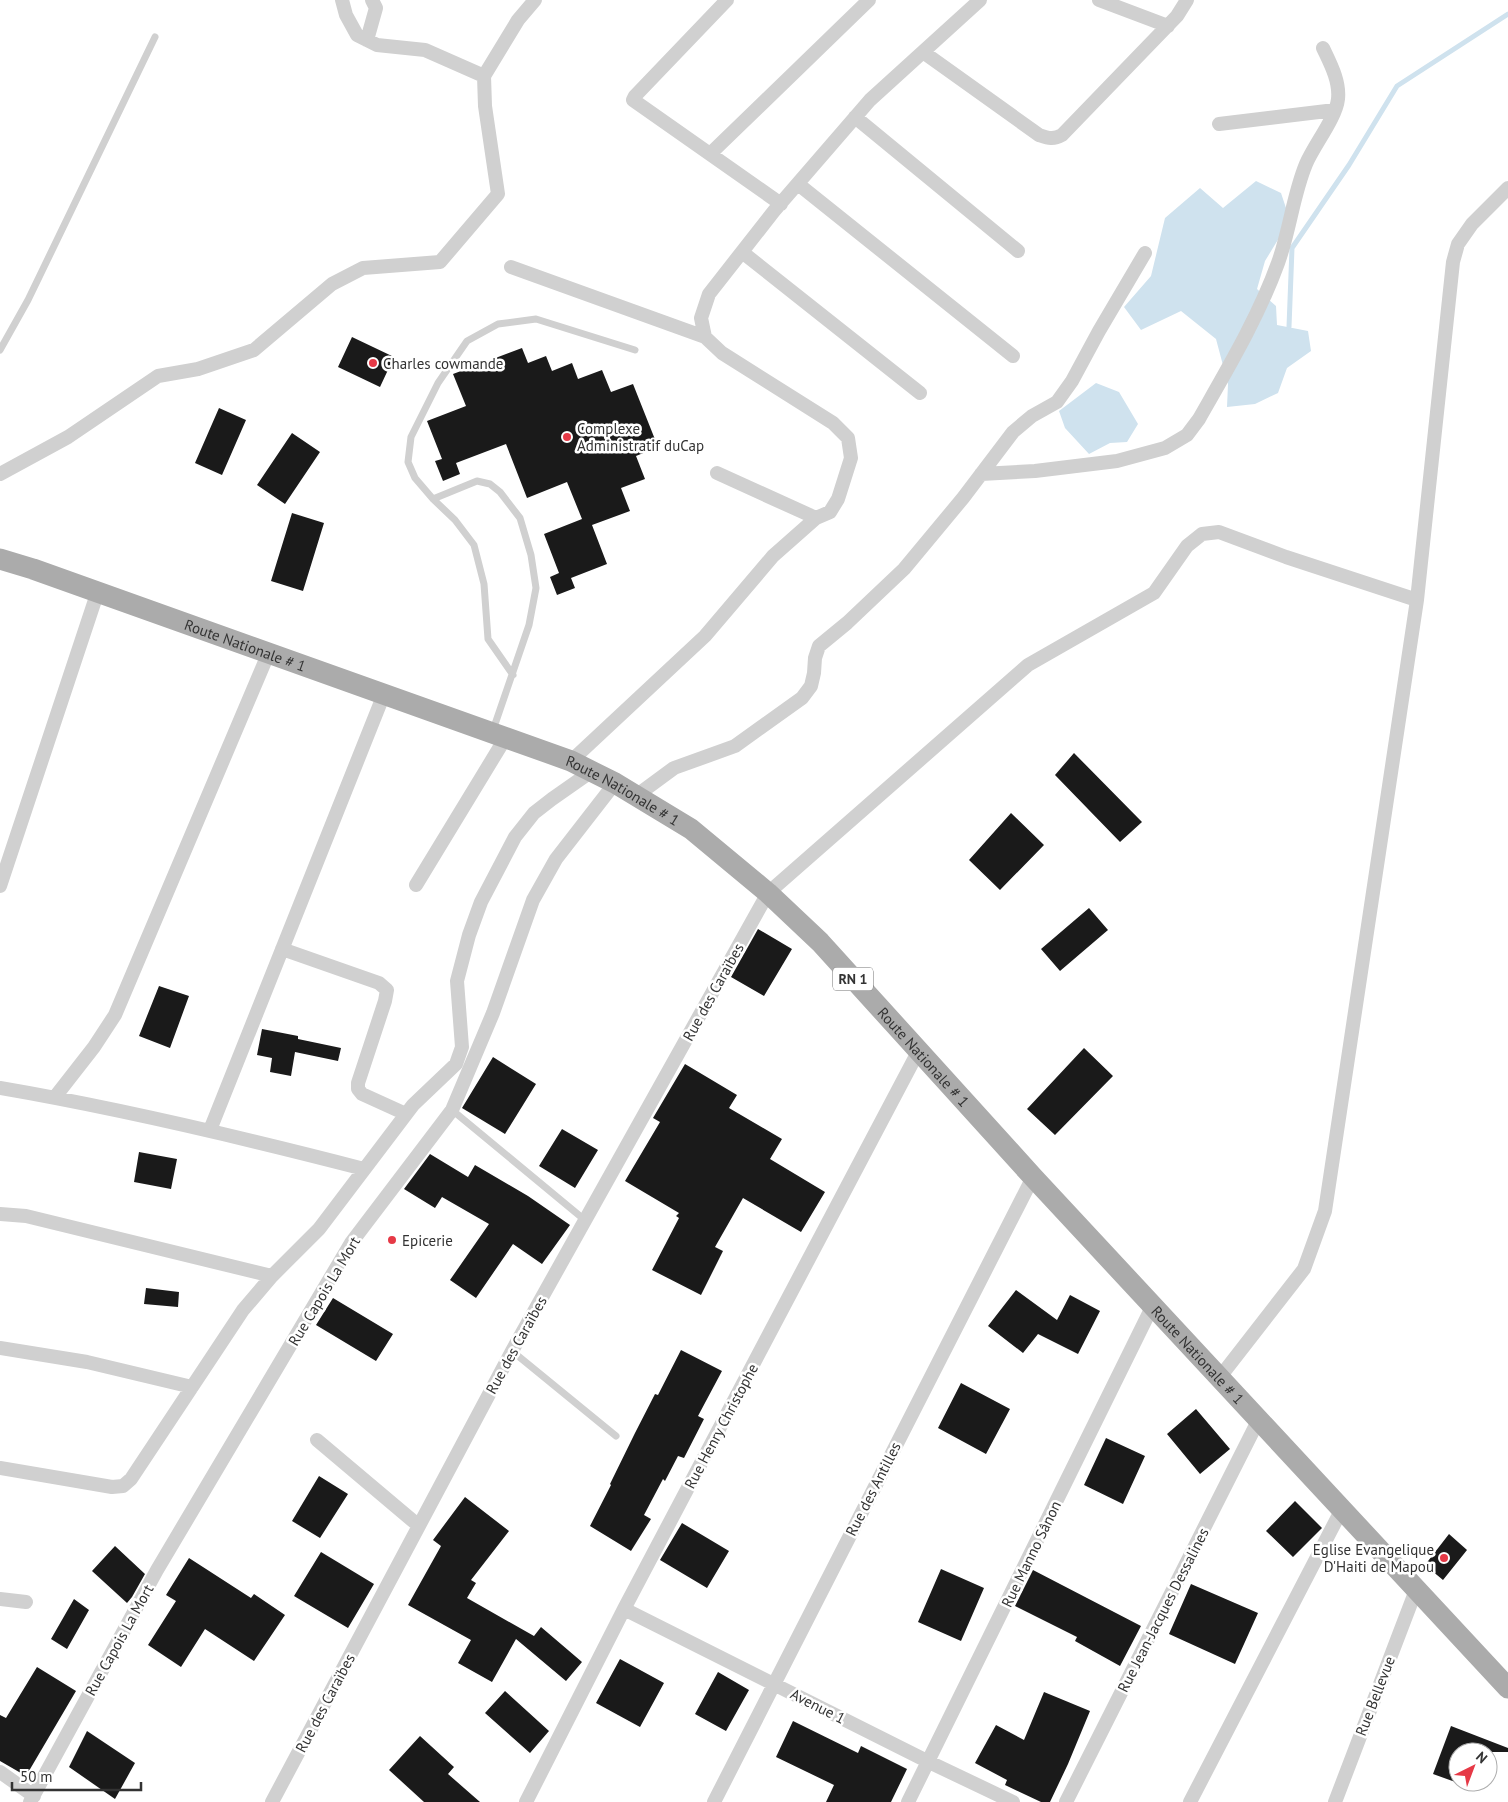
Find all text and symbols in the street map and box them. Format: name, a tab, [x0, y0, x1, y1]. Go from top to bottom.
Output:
place label: Charles cowmande	[383, 354, 503, 373]
marker: Charles cowmande	[367, 357, 379, 369]
place label: Complexe Administratif duCap	[577, 419, 704, 455]
marker: Complexe Administratif duCap	[561, 431, 573, 443]
street label: Route Nationale # 1	[182, 614, 309, 675]
street label: Route Nationale # 1	[563, 751, 683, 829]
street label: Rue des Caraïbes	[678, 940, 748, 1044]
road number: RN 1	[833, 968, 873, 991]
street label: Route Nationale # 1	[874, 1003, 974, 1110]
place label: Epicerie	[402, 1231, 453, 1250]
street label: Rue Capois La Mort	[284, 1233, 364, 1349]
marker: Epicerie	[386, 1234, 398, 1246]
street label: Rue des Caraïbes	[481, 1293, 551, 1397]
street label: Route Nationale # 1	[1148, 1301, 1249, 1408]
street label: Rue Henry Christophe	[680, 1360, 762, 1492]
street label: Rue des Antilles	[841, 1439, 905, 1539]
street label: Rue Manno Sânon	[997, 1498, 1065, 1610]
street label: Rue Jean-Jacques Dessalines	[1113, 1525, 1213, 1695]
place label: Eglise Evangelique D'Haiti de Mapou	[1313, 1540, 1434, 1576]
marker: Eglise Evangelique D'Haiti de Mapou	[1438, 1552, 1450, 1564]
street label: Rue Capois La Mort	[81, 1581, 157, 1699]
street label: Rue des Caraïbes	[291, 1650, 359, 1756]
street label: Rue Bellevue	[1351, 1653, 1399, 1739]
street label: Avenue 1	[787, 1684, 849, 1728]
north arrow	[1448, 1742, 1498, 1792]
text: N	[1472, 1748, 1491, 1767]
scale bar	[12, 1760, 141, 1792]
text: 50 m	[20, 1767, 53, 1786]

